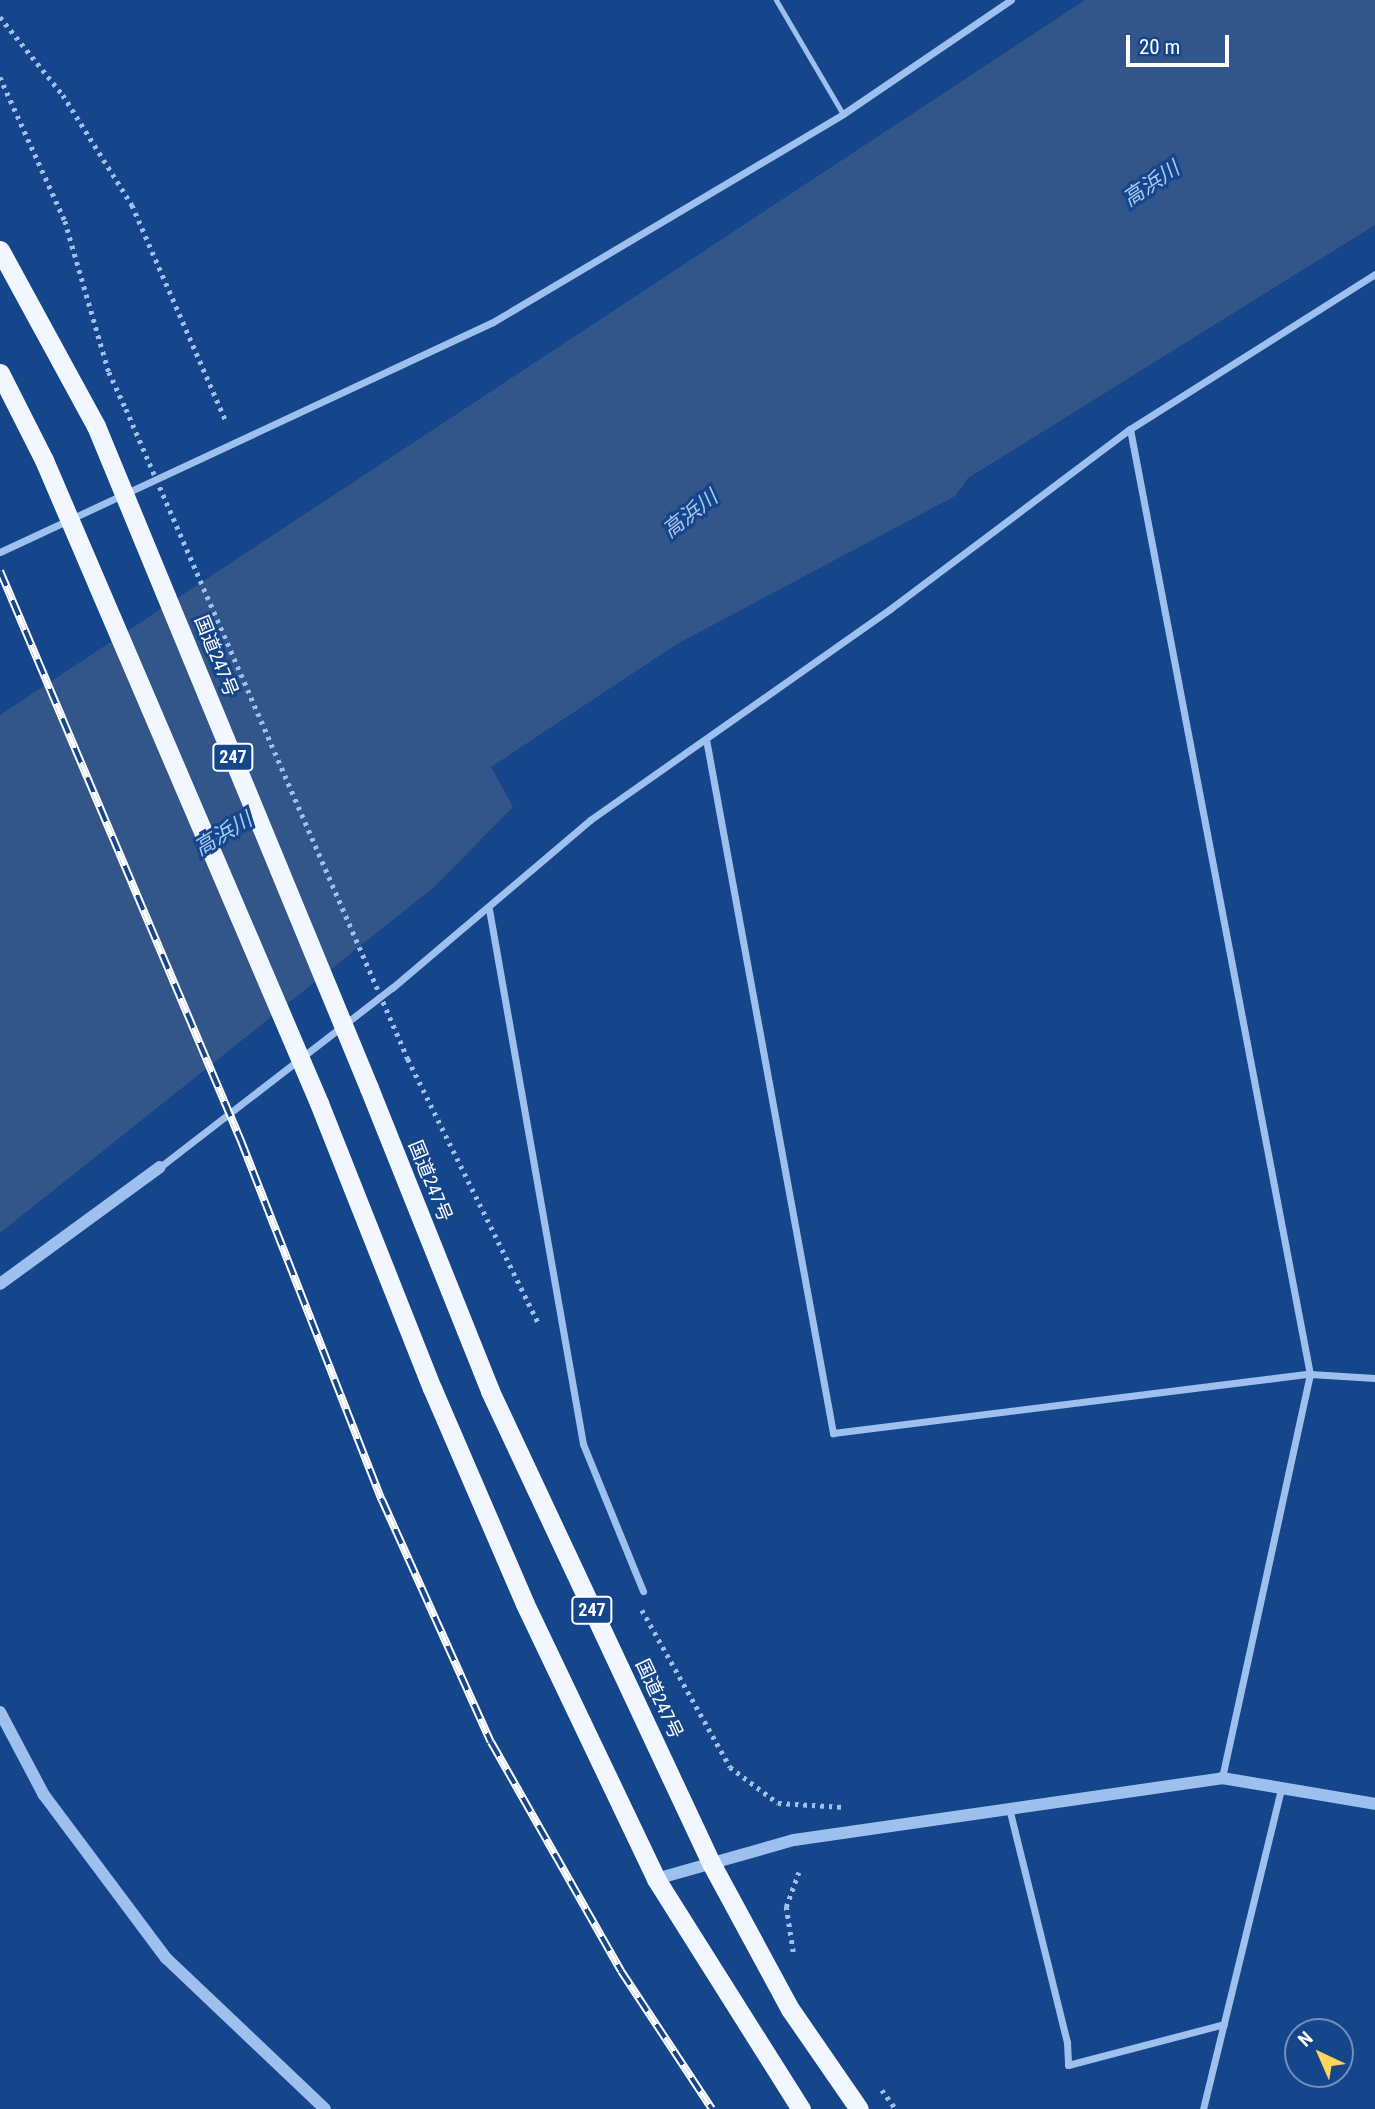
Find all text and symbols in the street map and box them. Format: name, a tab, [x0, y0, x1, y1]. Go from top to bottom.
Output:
scale bar	[1130, 21, 1233, 65]
text: 20 m	[1139, 35, 1180, 59]
water label: 高浜川	[1118, 156, 1184, 212]
water label: 高浜川	[657, 485, 723, 543]
street label: 国道247号	[189, 612, 243, 700]
road number: 247	[212, 742, 254, 772]
water label: 高浜川	[190, 807, 256, 861]
street label: 国道247号	[403, 1137, 457, 1225]
road number: 247	[571, 1596, 613, 1624]
street label: 国道247号	[631, 1656, 687, 1742]
north arrow	[1284, 2018, 1354, 2088]
text: N	[1293, 2027, 1318, 2051]

